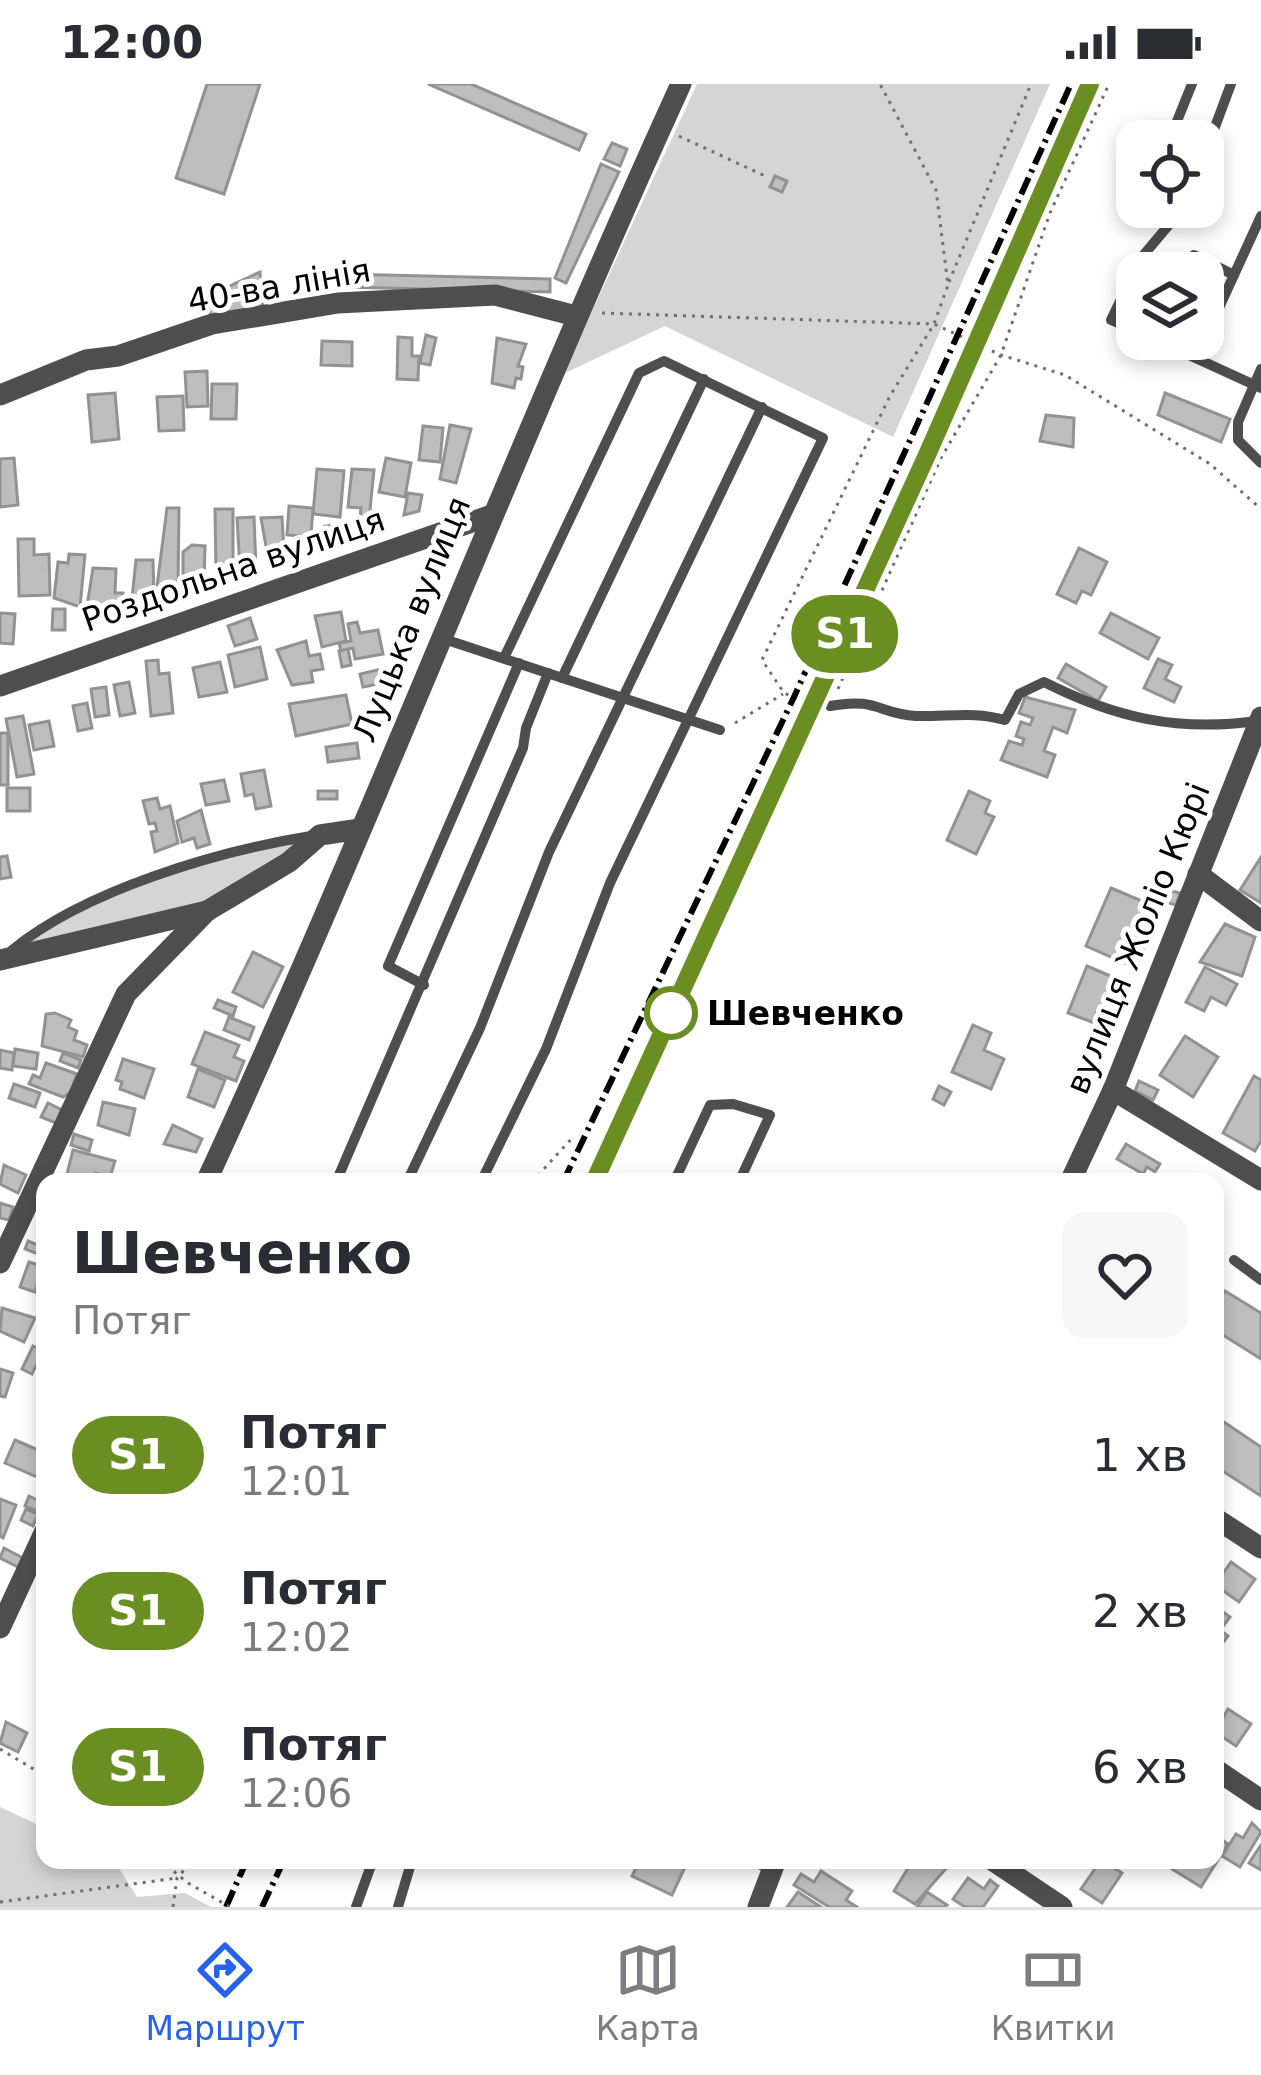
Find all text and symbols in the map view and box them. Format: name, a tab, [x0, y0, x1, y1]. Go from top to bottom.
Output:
text: 12:00	[60, 16, 203, 69]
map controls	[1116, 120, 1224, 360]
button: locate	[1116, 120, 1224, 228]
street label: 40-ва лінія	[185, 250, 374, 321]
button: layers	[1116, 252, 1224, 360]
street label: Луцька вулиця	[345, 491, 478, 747]
street label: Роздольна вулиця	[77, 499, 390, 640]
line badge: S1	[791, 595, 899, 673]
text: S1	[815, 609, 875, 658]
street label: вулиця Жоліо Кюрі	[1057, 777, 1218, 1100]
marker: Шевченко	[646, 988, 696, 1038]
place label: Шевченко	[707, 994, 904, 1033]
button: heart	[1062, 1212, 1188, 1338]
text: Шевченко	[72, 1220, 412, 1286]
text: Потяг	[72, 1298, 192, 1343]
text: Потяг	[240, 1406, 387, 1459]
text: 1 хв	[1092, 1429, 1188, 1482]
text: S1	[108, 1430, 168, 1479]
text: 12:01	[240, 1459, 352, 1504]
text: Потяг	[240, 1562, 387, 1615]
text: 2 хв	[1092, 1585, 1188, 1638]
text: S1	[108, 1586, 168, 1635]
text: 12:02	[240, 1615, 352, 1660]
text: Потяг	[240, 1718, 387, 1771]
text: 6 хв	[1092, 1741, 1188, 1794]
text: S1	[108, 1742, 168, 1791]
text: 12:06	[240, 1771, 352, 1816]
tab: Маршрут	[145, 1937, 305, 2048]
tab: Карта	[596, 1937, 700, 2048]
tab: Квитки	[991, 1937, 1116, 2048]

